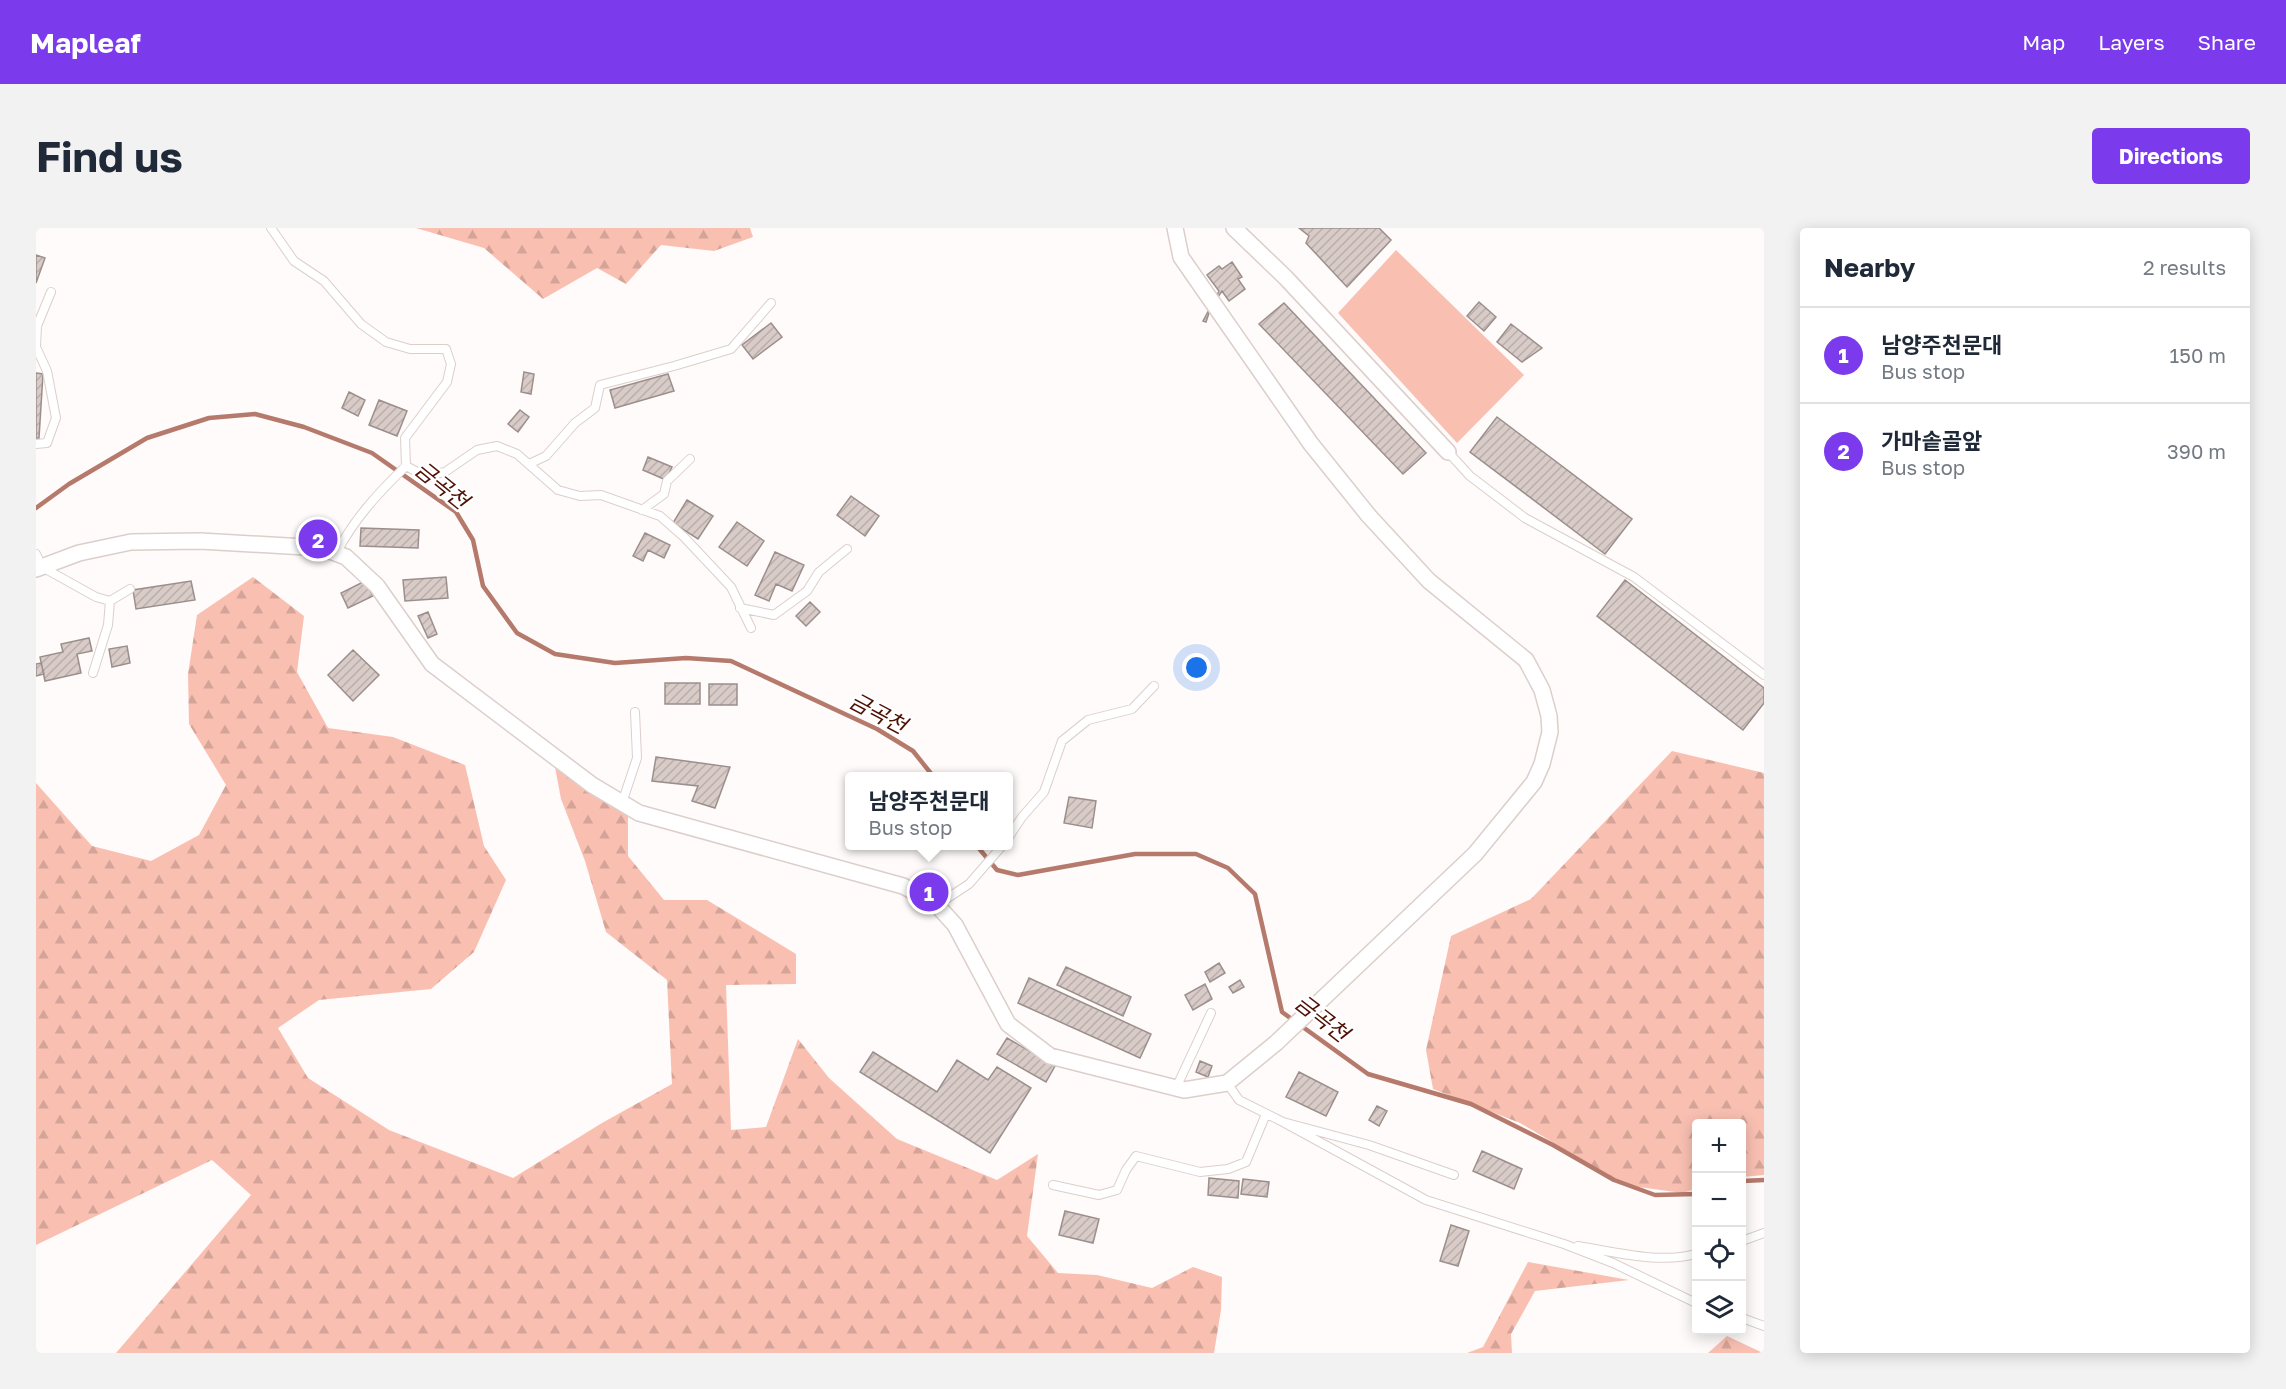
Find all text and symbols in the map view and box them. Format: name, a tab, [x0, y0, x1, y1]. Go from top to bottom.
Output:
text: Mapleaf	[30, 26, 141, 59]
text: Map	[2022, 29, 2065, 55]
text: Layers	[2098, 29, 2165, 55]
text: Share	[2198, 29, 2256, 55]
button: Directions	[2092, 128, 2250, 184]
text: Find us	[36, 131, 183, 181]
text: Nearby	[1824, 252, 1915, 283]
text: 2 results	[2143, 255, 2226, 279]
text: 남양주천문대	[1881, 331, 2002, 358]
text: 1	[1838, 343, 1849, 367]
text: 150 m	[2170, 343, 2226, 367]
text: Bus stop	[1881, 359, 1965, 383]
text: 가마솥골앞	[1881, 427, 1982, 454]
text: 2	[1837, 439, 1850, 463]
text: 390 m	[2167, 439, 2226, 463]
water label: 금곡천	[410, 455, 477, 516]
text: Bus stop	[1881, 455, 1965, 479]
pin: 2	[298, 516, 338, 562]
your location	[1182, 653, 1211, 682]
water label: 금곡천	[845, 686, 914, 740]
popup	[845, 772, 1013, 850]
text: 남양주천문대	[868, 787, 990, 814]
text: Bus stop	[868, 815, 952, 839]
pin: 1	[910, 870, 948, 914]
water label: 금곡천	[1290, 988, 1357, 1049]
map controls	[1692, 1119, 1746, 1335]
button: +	[1692, 1119, 1746, 1173]
button: −	[1692, 1173, 1746, 1227]
button: locate	[1692, 1227, 1746, 1281]
button: layers	[1692, 1281, 1746, 1335]

